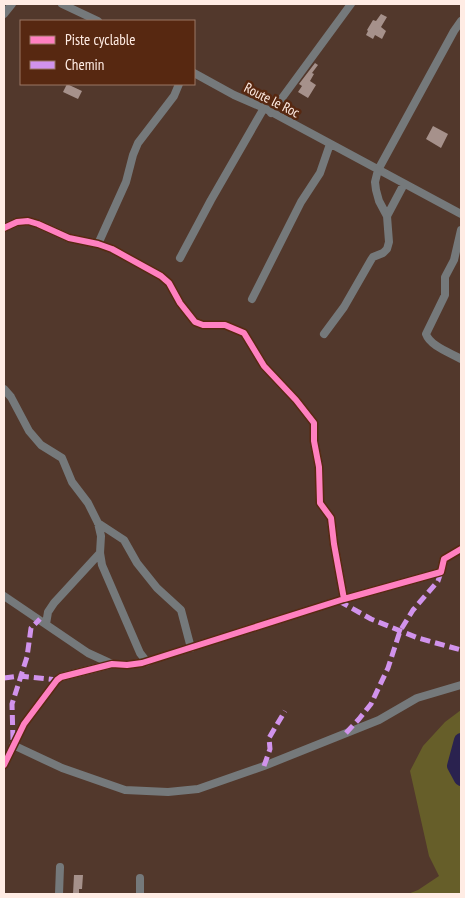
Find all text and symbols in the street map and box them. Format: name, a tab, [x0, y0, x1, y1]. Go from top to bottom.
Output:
legend	[20, 20, 195, 85]
text: Piste cyclable	[65, 30, 135, 49]
text: Chemin	[65, 55, 104, 74]
street label: Route le Roc	[241, 78, 303, 122]

